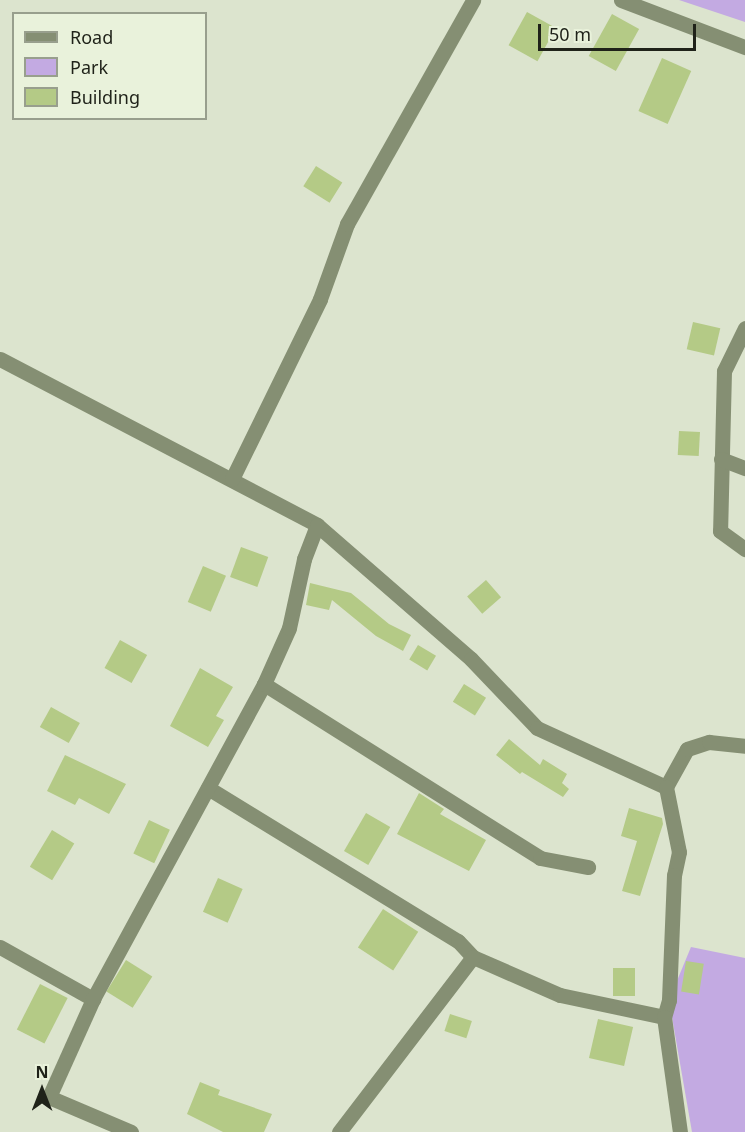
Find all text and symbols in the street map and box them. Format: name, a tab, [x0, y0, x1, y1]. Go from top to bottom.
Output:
legend	[12, 12, 207, 120]
scale bar	[541, 12, 698, 50]
text: 50 m	[549, 22, 591, 46]
text: Road	[70, 25, 113, 49]
text: Park	[70, 55, 108, 79]
text: Building	[70, 85, 140, 109]
north arrow	[12, 1060, 72, 1120]
text: N	[35, 1061, 49, 1083]

